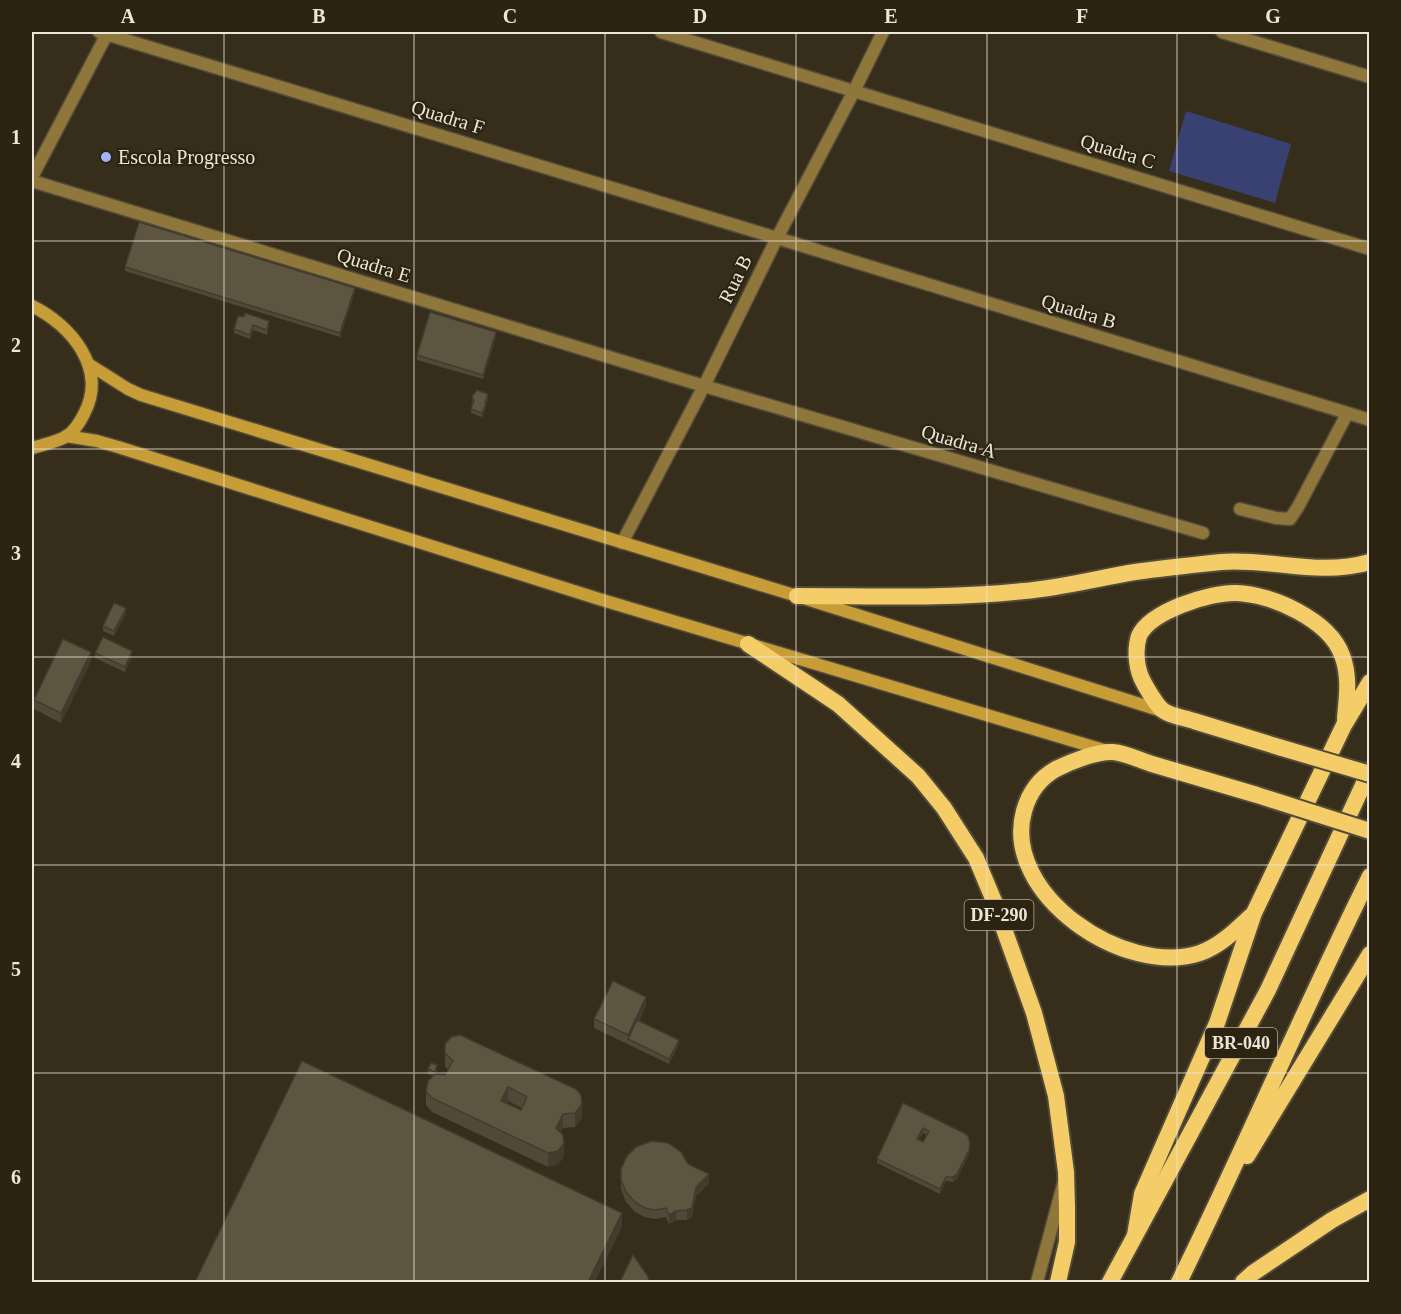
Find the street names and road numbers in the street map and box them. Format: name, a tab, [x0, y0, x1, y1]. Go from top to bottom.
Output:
street label: Quadra F	[409, 96, 487, 138]
street label: Quadra C	[1078, 129, 1158, 173]
street label: Quadra E	[334, 243, 414, 287]
street label: Rua B	[714, 251, 756, 307]
street label: Quadra B	[1039, 289, 1119, 333]
street label: Quadra A	[919, 420, 1000, 462]
road number: DF-290	[964, 900, 1034, 930]
road number: BR-040	[1205, 1028, 1277, 1058]

